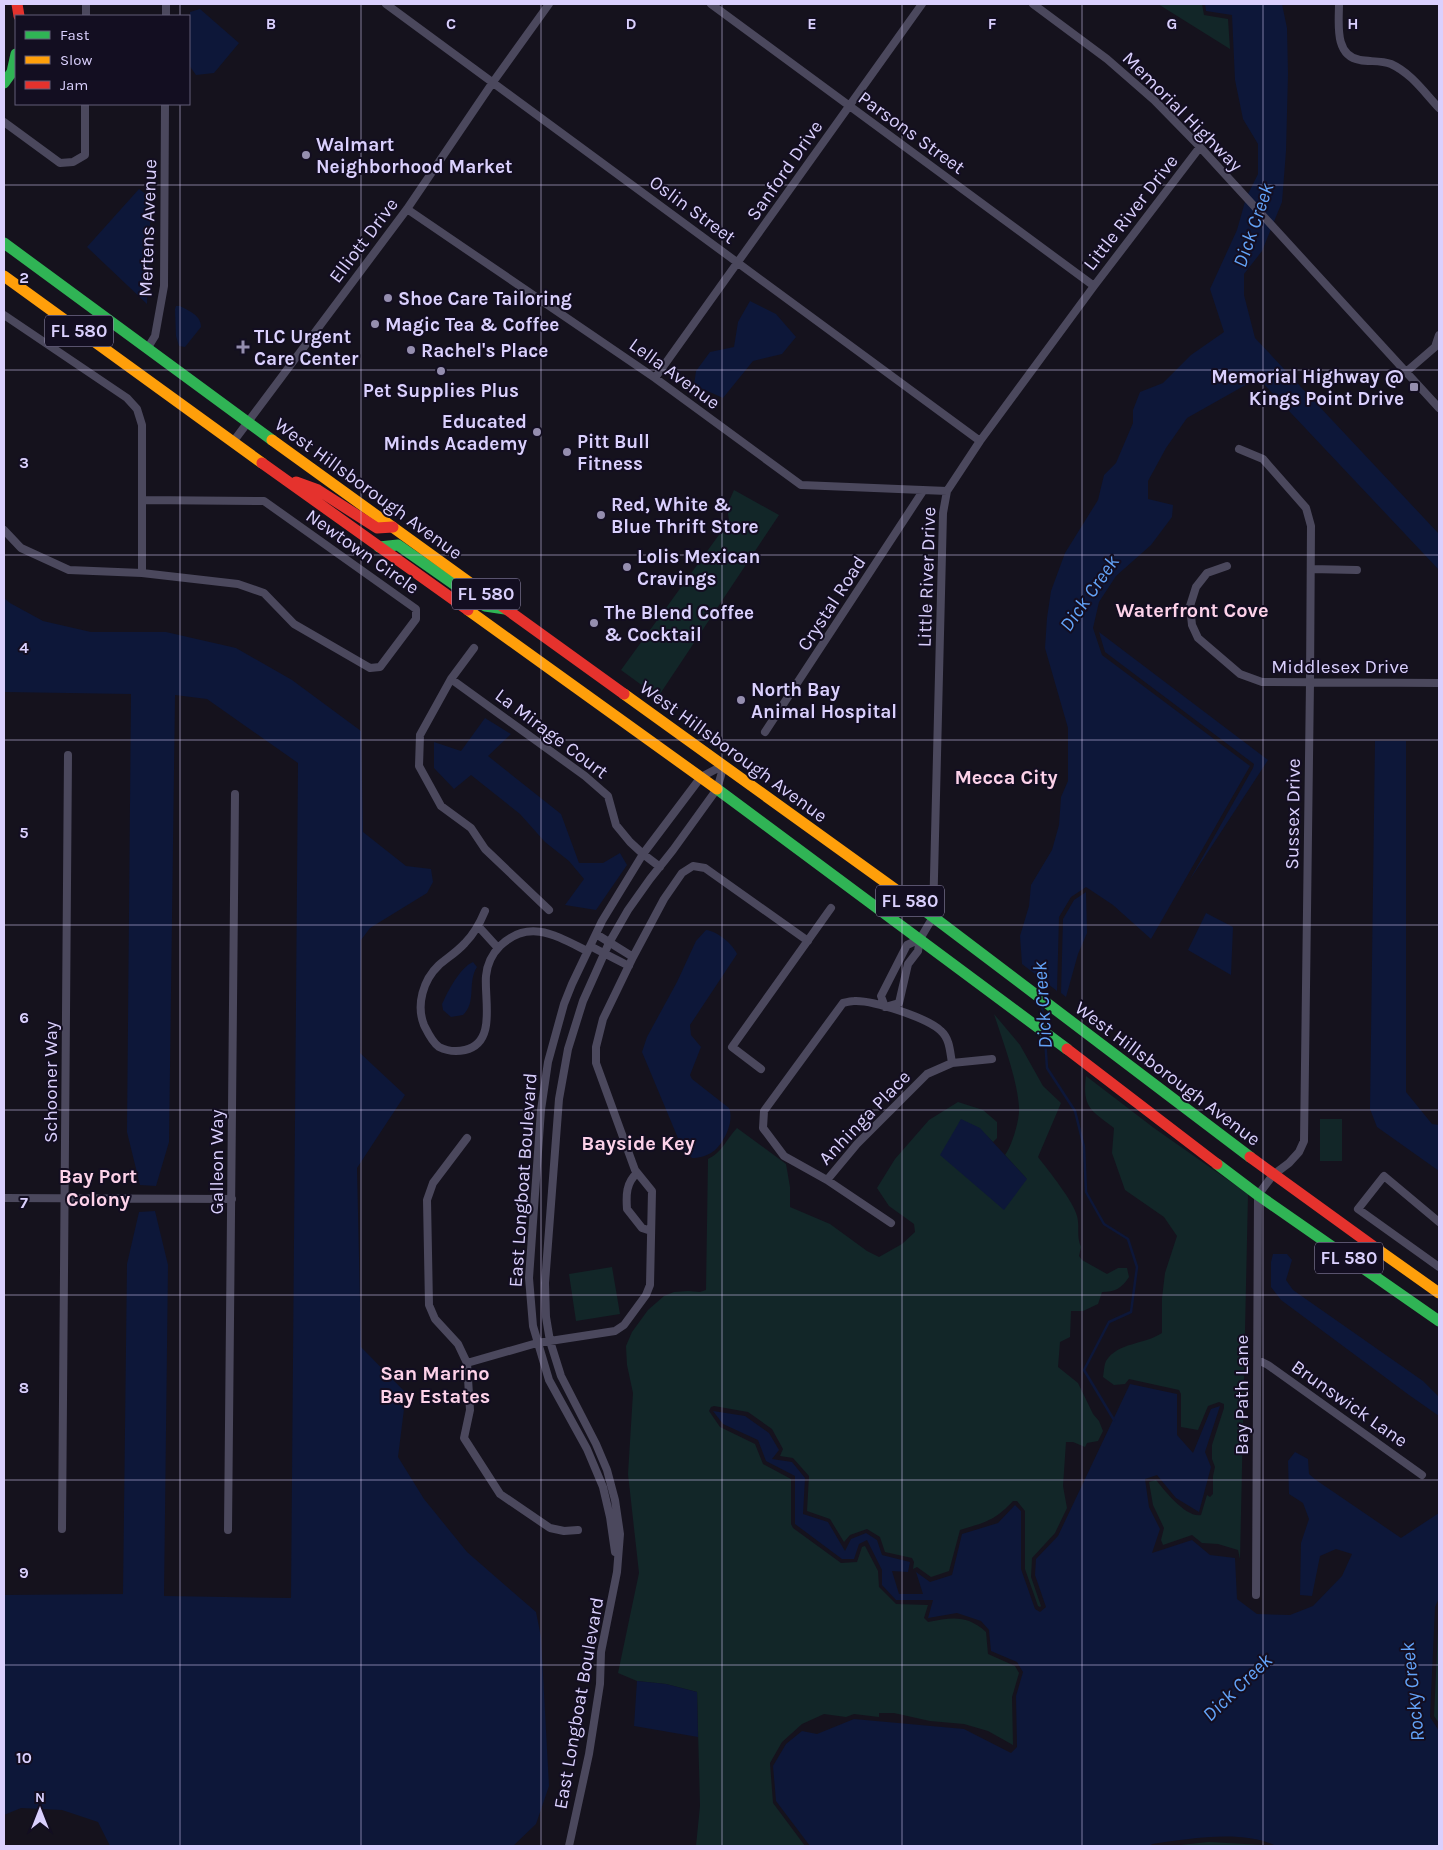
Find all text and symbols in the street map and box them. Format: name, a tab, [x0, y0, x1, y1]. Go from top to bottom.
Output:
text: B	[266, 14, 276, 33]
text: C	[446, 14, 456, 33]
text: D	[626, 14, 637, 33]
text: E	[807, 14, 817, 33]
text: F	[988, 14, 997, 33]
text: G	[1167, 14, 1177, 33]
text: H	[1347, 14, 1359, 33]
legend	[15, 15, 190, 105]
text: Fast	[60, 26, 90, 44]
street label: Memorial Highway	[1118, 47, 1247, 176]
text: Slow	[60, 51, 92, 69]
text: Jam	[60, 76, 88, 94]
street label: Parsons Street	[854, 87, 969, 179]
street label: Sanford Drive	[742, 116, 827, 225]
place label: Walmart Neighborhood Market	[316, 134, 513, 178]
marker: Walmart Neighborhood Market	[300, 149, 312, 161]
street label: Little River Drive	[1079, 150, 1183, 275]
street label: Mertens Avenue	[135, 159, 161, 297]
street label: Oslin Street	[645, 171, 740, 249]
water label: Dick Creek	[1228, 179, 1279, 270]
street label: Elliott Drive	[325, 194, 403, 287]
text: 2	[19, 268, 29, 287]
place label: Shoe Care Tailoring	[398, 288, 572, 310]
marker: Shoe Care Tailoring	[382, 292, 394, 304]
place label: Magic Tea & Coffee	[385, 314, 559, 336]
road number: FL 580	[45, 316, 113, 346]
marker: Magic Tea & Coffee	[369, 318, 381, 330]
place label: TLC Urgent Care Center	[254, 326, 359, 370]
street label: Lella Avenue	[625, 334, 724, 414]
marker: TLC Urgent Care Center	[236, 340, 250, 354]
place label: Rachel's Place	[421, 340, 548, 362]
marker: Rachel's Place	[405, 344, 417, 356]
marker: Pet Supplies Plus	[435, 365, 447, 377]
place label: Memorial Highway @ Kings Point Drive	[1211, 366, 1404, 410]
place label: Pet Supplies Plus	[363, 380, 519, 402]
marker: Memorial Highway @ Kings Point Drive	[1408, 381, 1420, 393]
place label: Educated Minds Academy	[383, 411, 527, 455]
street label: West Hillsborough Avenue	[270, 413, 466, 564]
marker: Educated Minds Academy	[531, 426, 543, 438]
place label: Pitt Bull Fitness	[577, 431, 650, 475]
marker: Pitt Bull Fitness	[561, 446, 573, 458]
text: 3	[19, 453, 29, 472]
place label: Red, White & Blue Thrift Store	[611, 494, 759, 538]
street label: Newtown Circle	[302, 505, 423, 599]
street label: Little River Drive	[914, 506, 940, 648]
marker: Red, White & Blue Thrift Store	[595, 509, 607, 521]
place label: Lolis Mexican Cravings	[637, 546, 760, 590]
water label: Dick Creek	[1055, 550, 1124, 636]
street label: Crystal Road	[793, 552, 871, 655]
marker: Lolis Mexican Cravings	[621, 561, 633, 573]
road number: FL 580	[452, 578, 520, 610]
district label: Waterfront Cove	[1115, 599, 1269, 622]
place label: The Blend Coffee & Cocktail	[604, 602, 754, 646]
marker: The Blend Coffee & Cocktail	[588, 617, 600, 629]
text: 4	[19, 638, 29, 657]
street label: Middlesex Drive	[1271, 656, 1409, 678]
street label: West Hillsborough Avenue	[635, 676, 831, 827]
place label: North Bay Animal Hospital	[751, 679, 897, 723]
street label: La Mirage Court	[491, 684, 612, 783]
marker: North Bay Animal Hospital	[735, 694, 747, 706]
street label: Sussex Drive	[1281, 758, 1305, 870]
district label: Mecca City	[954, 766, 1058, 789]
text: 5	[19, 823, 29, 842]
road number: FL 580	[876, 886, 944, 916]
water label: Dick Creek	[1028, 960, 1057, 1049]
street label: West Hillsborough Avenue	[1070, 997, 1264, 1151]
text: 6	[19, 1008, 29, 1027]
street label: Schooner Way	[40, 1021, 62, 1143]
street label: Anhinga Place	[814, 1066, 915, 1169]
street label: East Longboat Boulevard	[505, 1072, 541, 1288]
street label: Galleon Way	[206, 1109, 228, 1215]
district label: Bayside Key	[581, 1132, 695, 1155]
district label: Bay Port Colony	[59, 1165, 137, 1211]
text: 7	[20, 1193, 28, 1212]
road number: FL 580	[1315, 1242, 1383, 1274]
street label: Bay Path Lane	[1231, 1335, 1253, 1455]
street label: Brunswick Lane	[1287, 1356, 1412, 1452]
district label: San Marino Bay Estates	[380, 1362, 490, 1408]
text: 8	[19, 1378, 29, 1397]
text: 9	[19, 1563, 29, 1582]
street label: East Longboat Boulevard	[549, 1595, 608, 1811]
water label: Rocky Creek	[1396, 1640, 1429, 1743]
water label: Dick Creek	[1198, 1648, 1277, 1726]
text: 10	[16, 1748, 32, 1767]
north arrow	[15, 1785, 65, 1835]
text: N	[35, 1789, 45, 1806]

